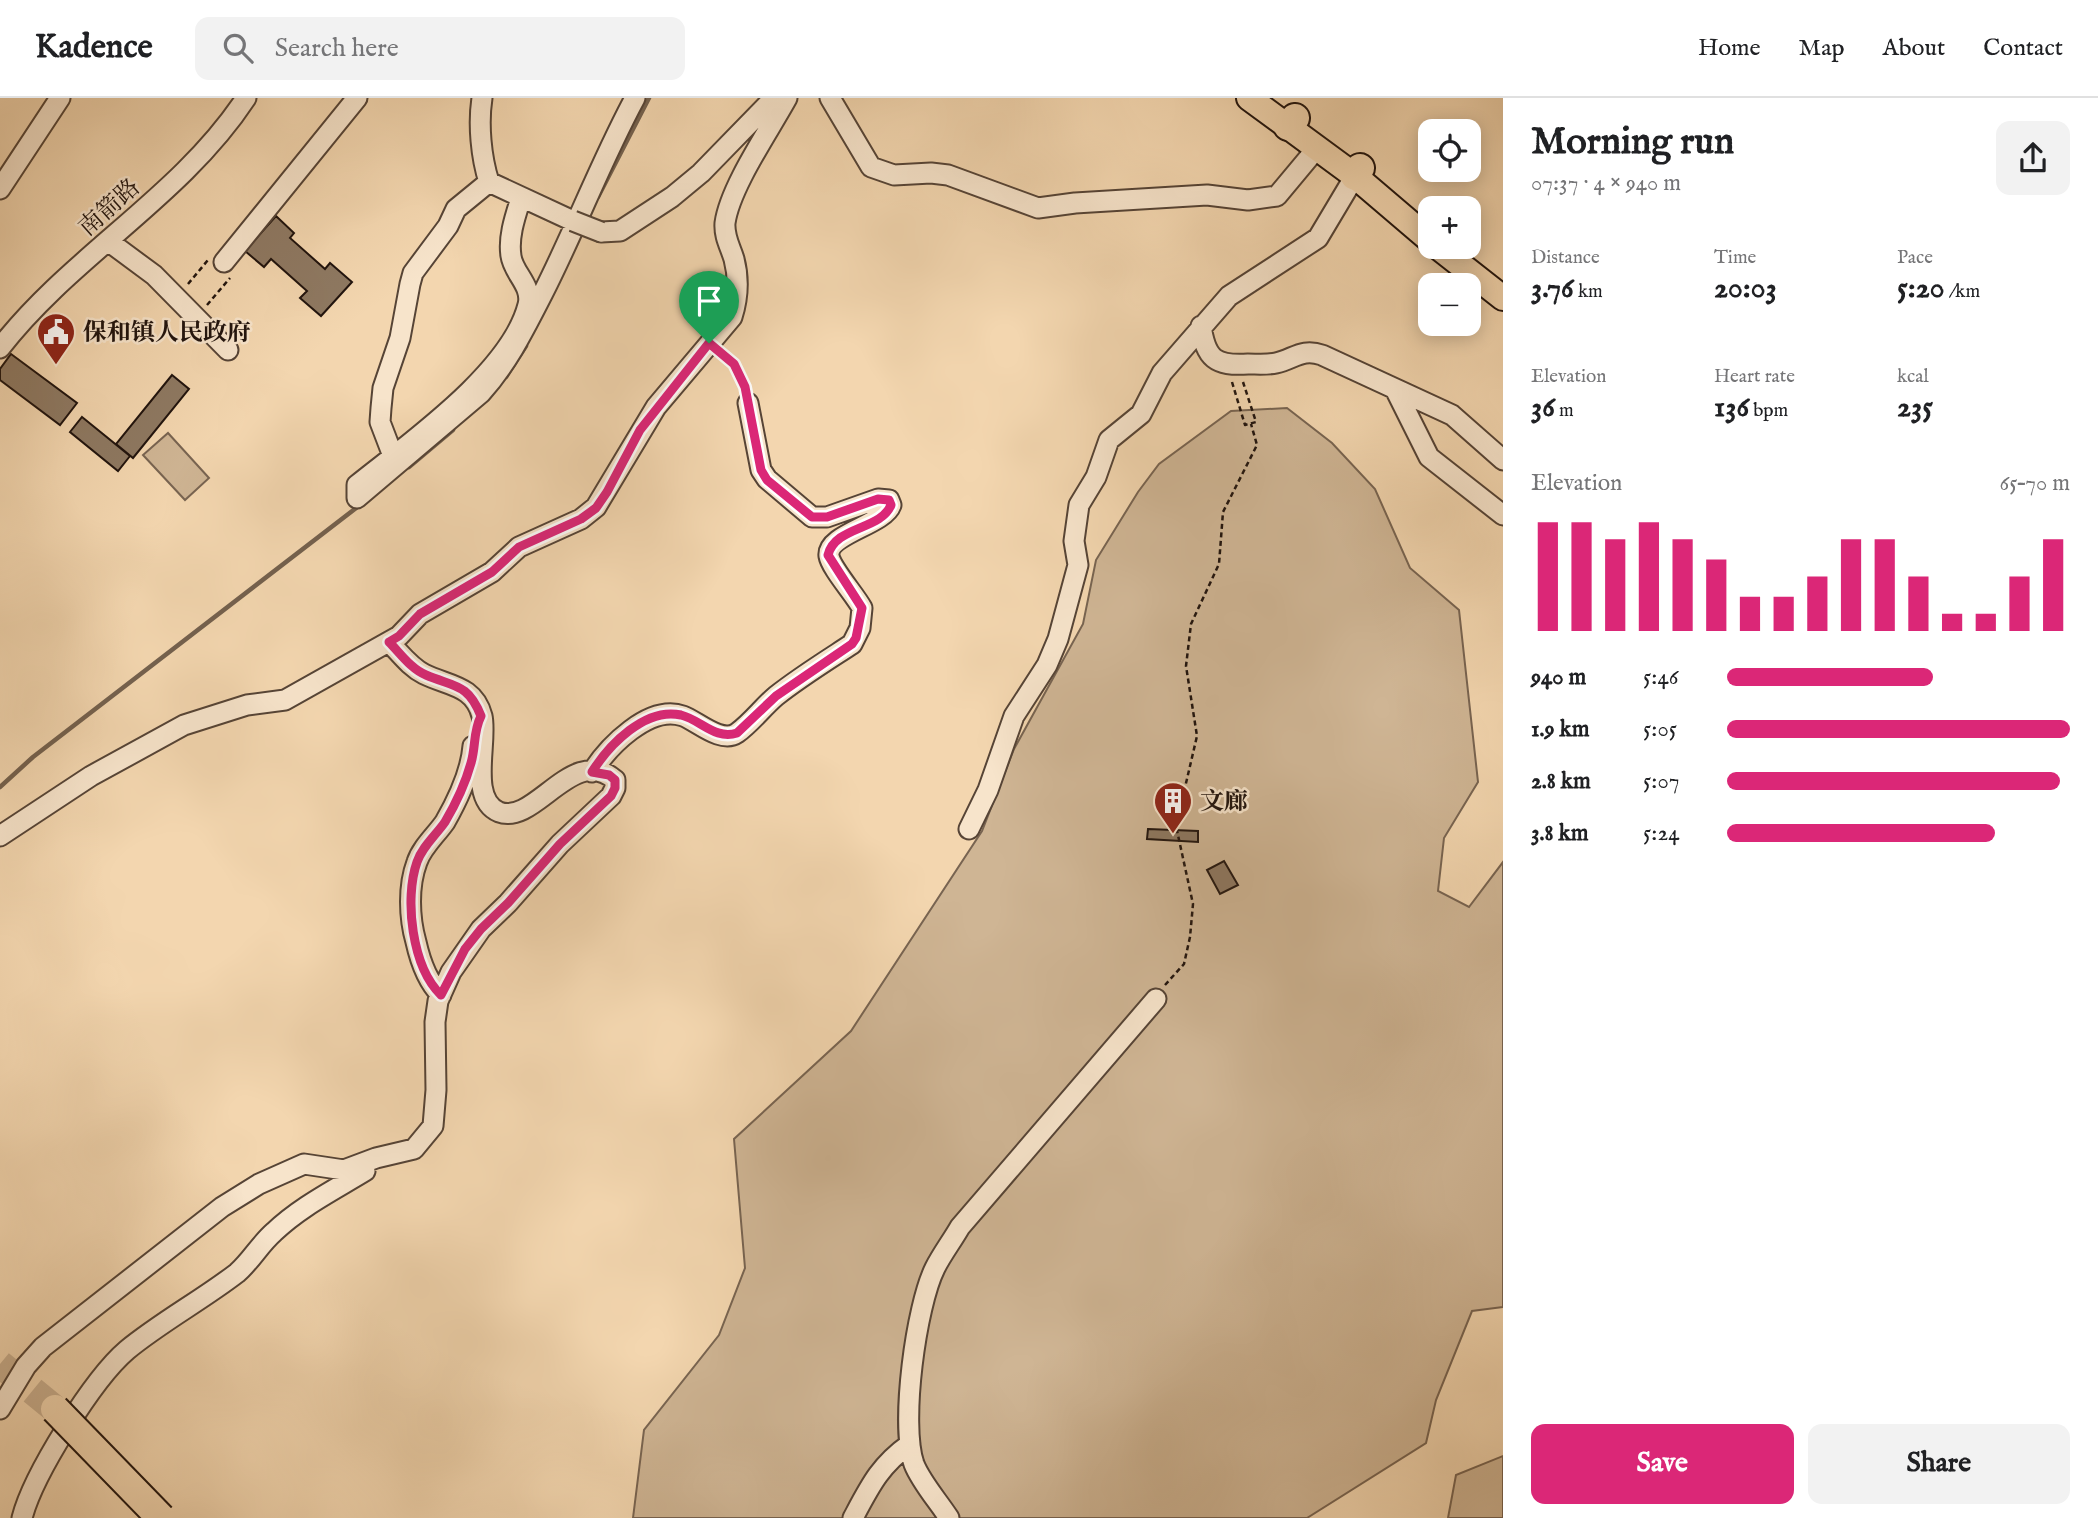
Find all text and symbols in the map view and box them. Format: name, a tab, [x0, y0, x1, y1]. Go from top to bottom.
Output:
search box	[195, 17, 685, 80]
text: Kadence	[35, 27, 153, 69]
icon: search	[219, 29, 257, 67]
text: Search here	[275, 32, 399, 65]
text: Home	[1698, 33, 1761, 64]
text: Map	[1799, 33, 1845, 64]
text: About	[1883, 33, 1945, 64]
text: Contact	[1983, 33, 2063, 64]
map controls	[1418, 119, 1481, 336]
button: locate	[1418, 119, 1481, 182]
text: Morning run	[1531, 119, 1734, 167]
button: share	[1996, 121, 2070, 195]
text: 07:37 · 4 × 940 m	[1531, 169, 1681, 198]
street label: 南箭路	[73, 173, 147, 244]
button: +	[1418, 196, 1481, 259]
text: Distance	[1531, 246, 1600, 270]
text: Time	[1714, 246, 1756, 270]
text: Pace	[1897, 246, 1933, 270]
text: 3.76	[1531, 270, 1574, 308]
text: 20:03	[1714, 270, 1777, 308]
text: 5:20	[1897, 270, 1945, 308]
pin	[679, 271, 739, 343]
button: −	[1418, 273, 1481, 336]
text: km	[1574, 280, 1603, 304]
text: /km	[1945, 280, 1980, 304]
icon: arrive	[690, 282, 728, 320]
public building icon: 保和镇人民政府	[35, 311, 77, 366]
place label: 保和镇人民政府	[83, 318, 251, 349]
text: Elevation	[1531, 365, 1606, 389]
text: Heart rate	[1714, 365, 1795, 389]
text: kcal	[1897, 365, 1929, 389]
text: 36	[1531, 389, 1555, 427]
text: 136	[1714, 389, 1749, 427]
text: 235	[1897, 389, 1933, 427]
text: m	[1555, 399, 1574, 423]
text: bpm	[1749, 399, 1788, 423]
text: Elevation	[1531, 469, 1622, 498]
text: 65–70 m	[1999, 469, 2070, 498]
text: 940 m	[1531, 663, 1586, 692]
text: 5:46	[1643, 663, 1678, 692]
text: 1.9 km	[1531, 715, 1590, 744]
text: 5:05	[1643, 715, 1677, 744]
text: 2.8 km	[1531, 767, 1591, 796]
text: 5:07	[1643, 767, 1679, 796]
building icon: 文廊	[1152, 780, 1194, 835]
place label: 文廊	[1200, 787, 1248, 818]
text: 3.8 km	[1531, 819, 1589, 848]
text: 5:24	[1643, 819, 1679, 848]
button: Save	[1531, 1424, 1794, 1504]
button: Share	[1808, 1424, 2070, 1504]

